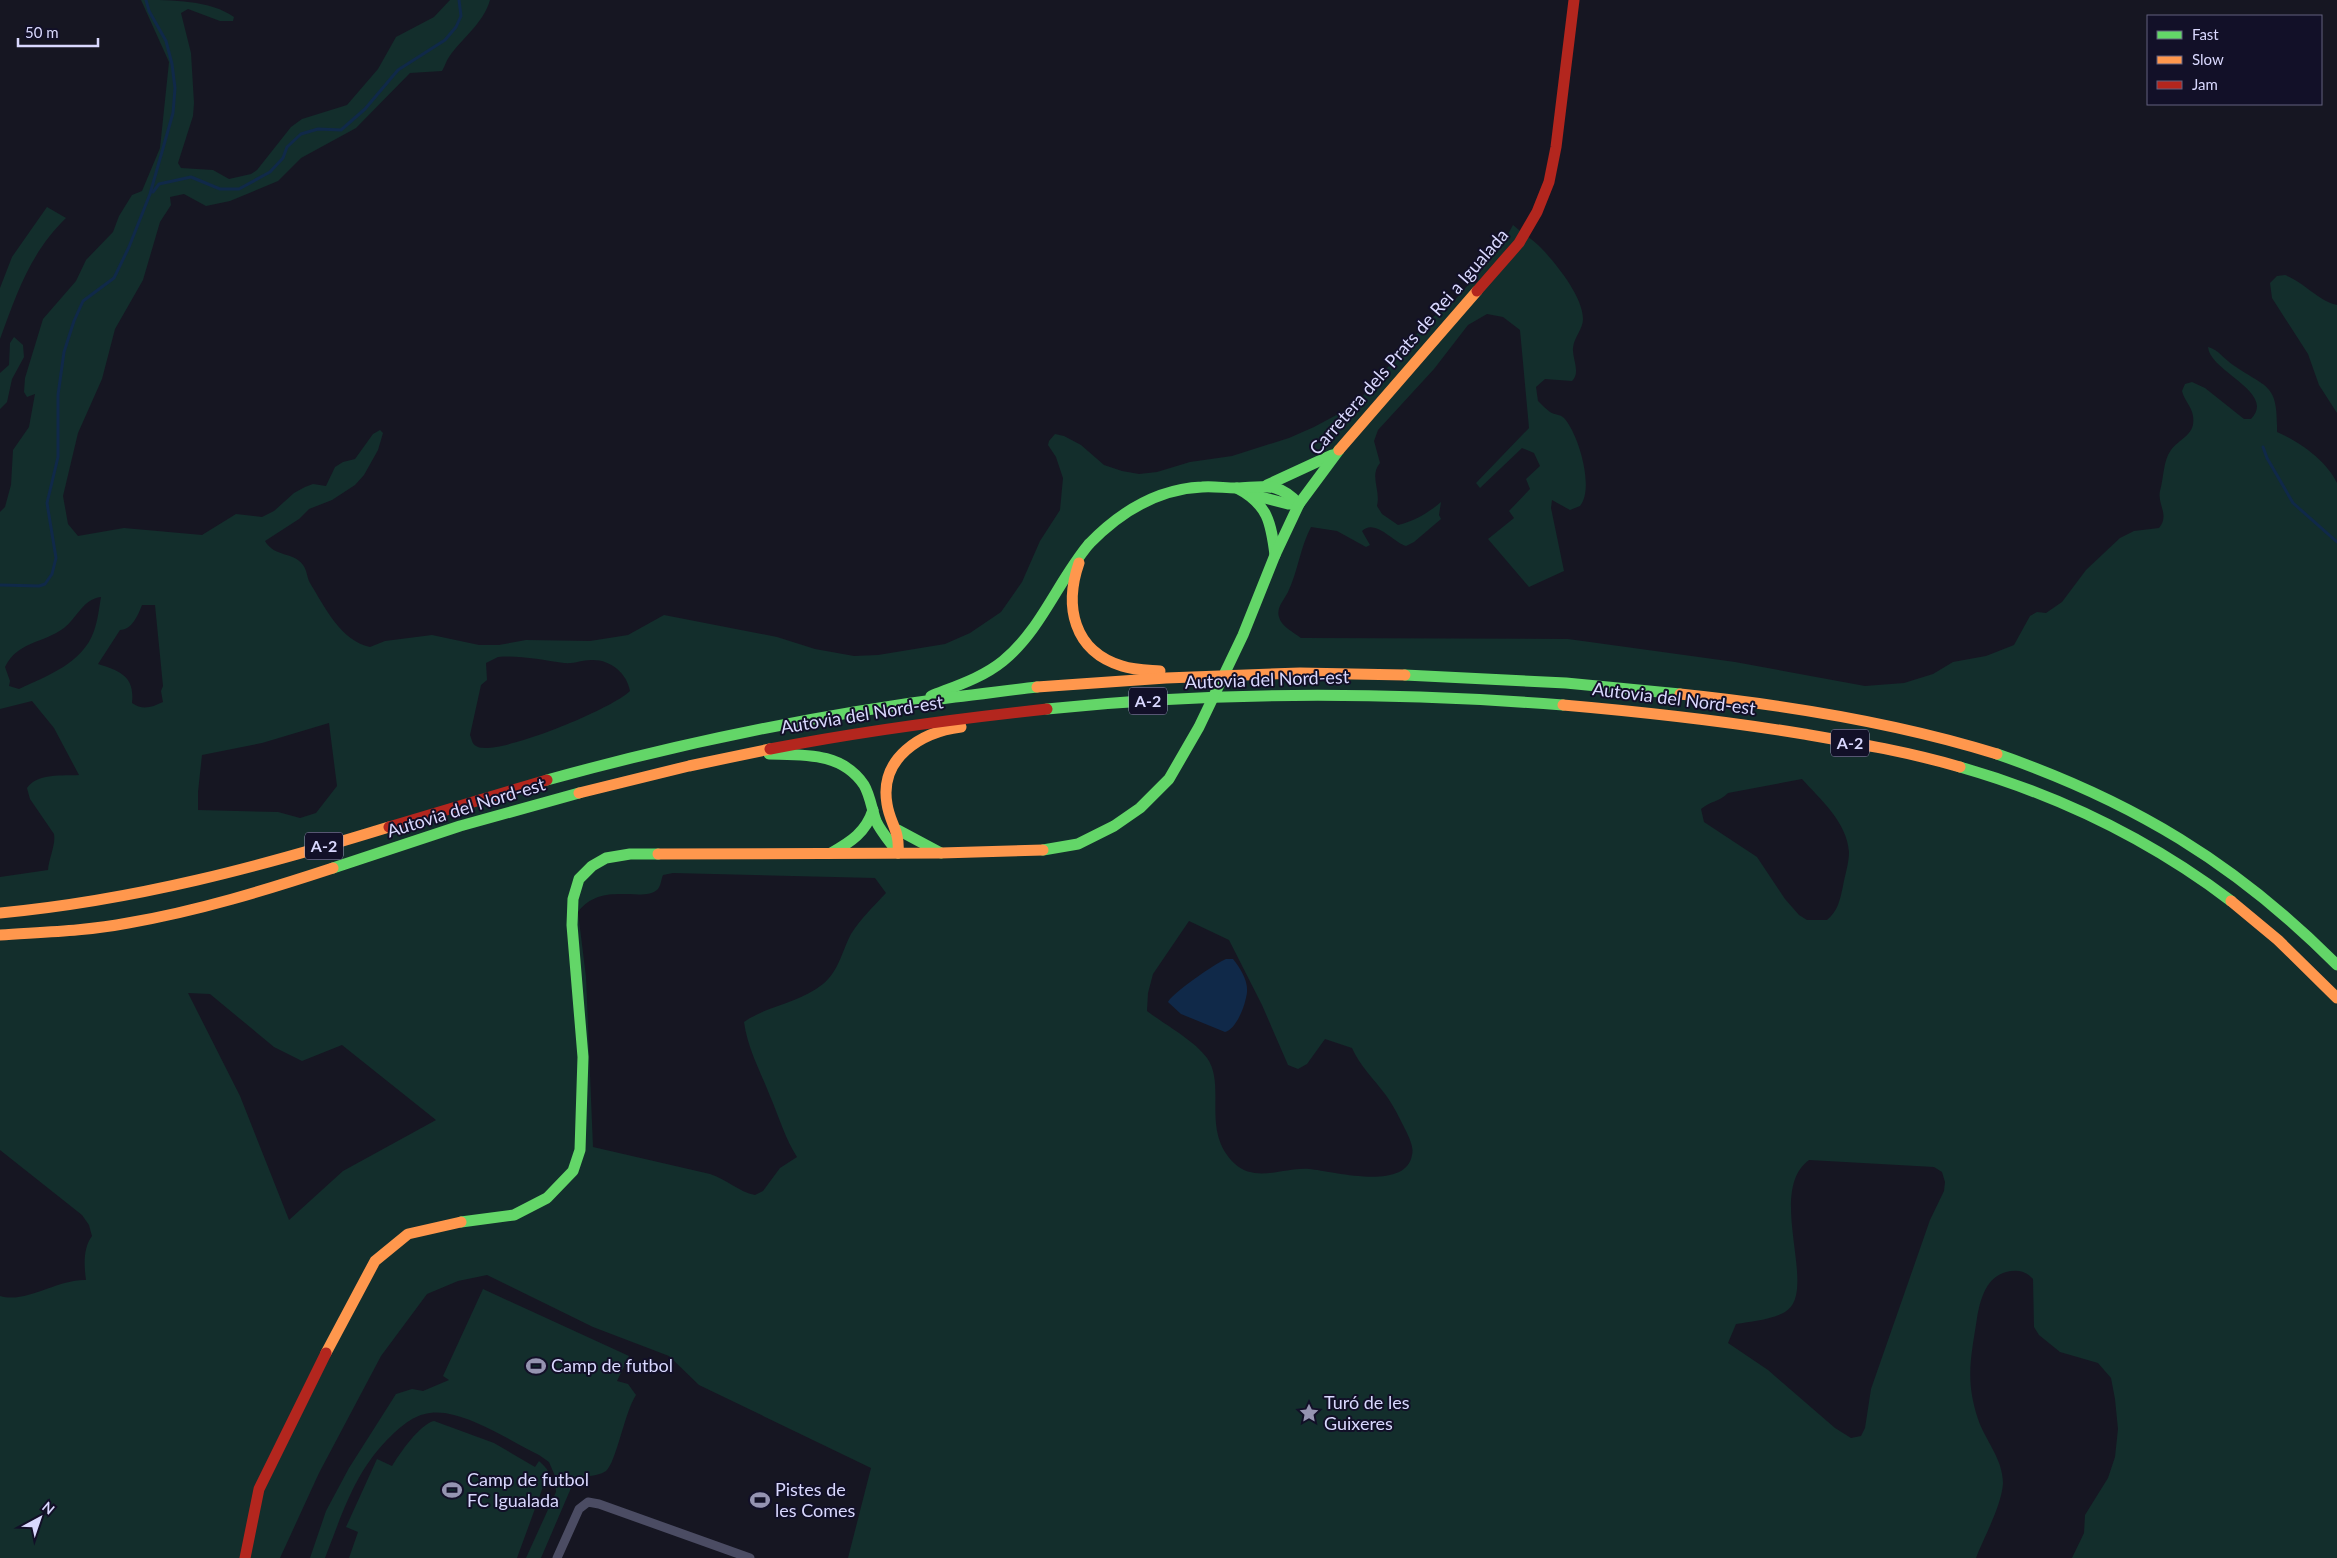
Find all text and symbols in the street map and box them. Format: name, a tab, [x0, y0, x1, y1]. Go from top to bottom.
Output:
scale bar	[18, 15, 98, 47]
legend	[2147, 15, 2322, 105]
text: 50 m	[25, 23, 59, 41]
text: Fast	[2192, 25, 2219, 43]
text: Slow	[2192, 50, 2224, 68]
text: Jam	[2192, 75, 2218, 93]
street label: Carretera dels Prats de Rei a Igualada	[1304, 224, 1512, 459]
street label: Autovia del Nord-est	[1184, 665, 1350, 693]
street label: Autovia del Nord-est	[1591, 677, 1758, 719]
road number: A-2	[1129, 688, 1167, 714]
street label: Autovia del Nord-est	[779, 690, 945, 738]
road number: A-2	[1831, 730, 1869, 756]
street label: Autovia del Nord-est	[384, 772, 548, 842]
road number: A-2	[305, 832, 343, 859]
place label: Camp de futbol	[551, 1354, 673, 1376]
sports icon: Camp de futbol	[525, 1355, 547, 1377]
place label: Turó de les Guixeres	[1324, 1391, 1410, 1434]
place icon: Turó de les Guixeres	[1298, 1402, 1320, 1424]
place label: Camp de futbol FC Igualada	[467, 1468, 589, 1511]
place label: Pistes de les Comes	[775, 1478, 856, 1521]
sports icon: Camp de futbol FC Igualada	[441, 1479, 463, 1501]
sports icon: Pistes de les Comes	[749, 1489, 771, 1511]
north arrow	[15, 1493, 65, 1543]
text: N	[39, 1498, 58, 1518]

